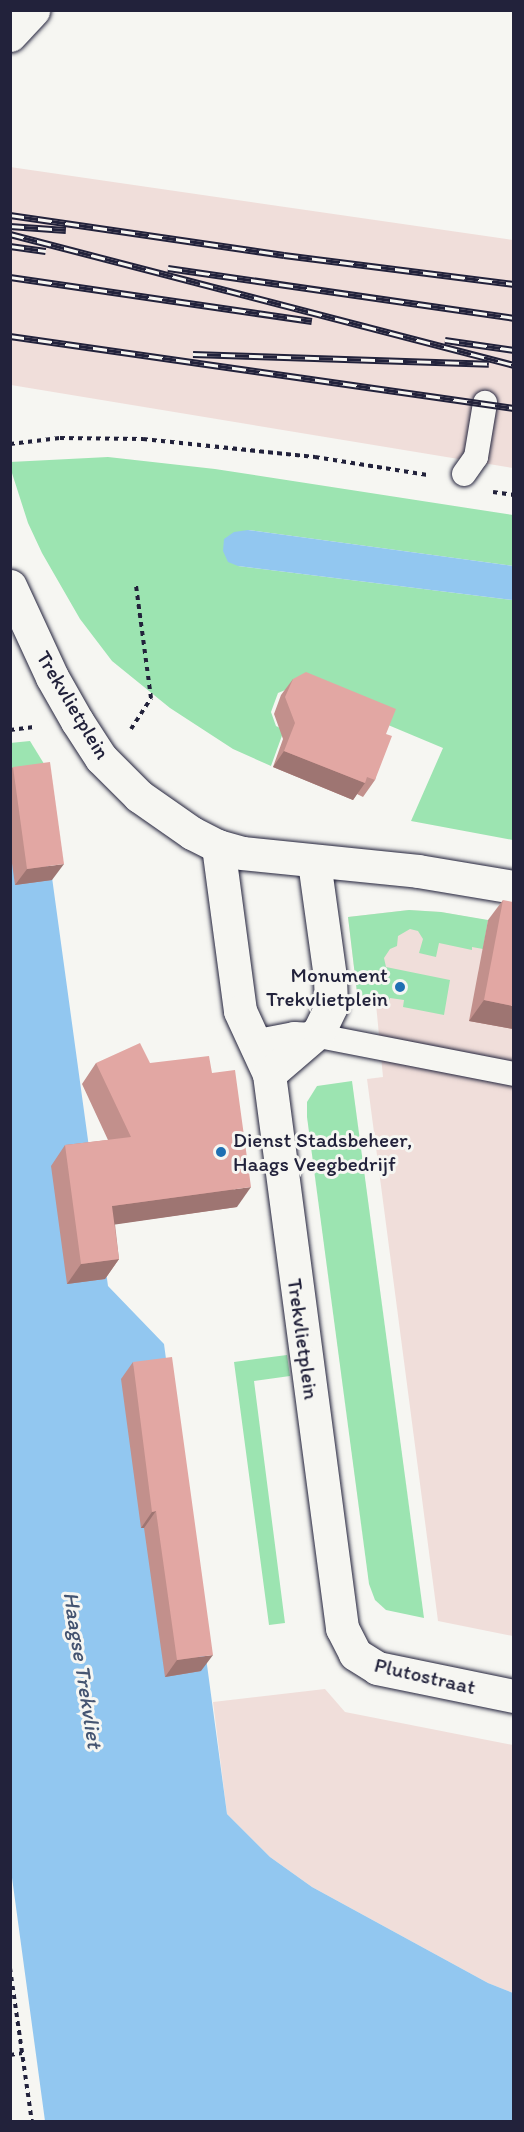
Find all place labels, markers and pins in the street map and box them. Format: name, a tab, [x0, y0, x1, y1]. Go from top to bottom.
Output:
place label: Monument Trekvlietplein	[266, 962, 388, 1012]
marker: Monument Trekvlietplein	[393, 980, 407, 994]
place label: Dienst Stadsbeheer, Haags Veegbedrijf	[233, 1127, 412, 1177]
marker: Dienst Stadsbeheer, Haags Veegbedrijf	[214, 1145, 228, 1159]

